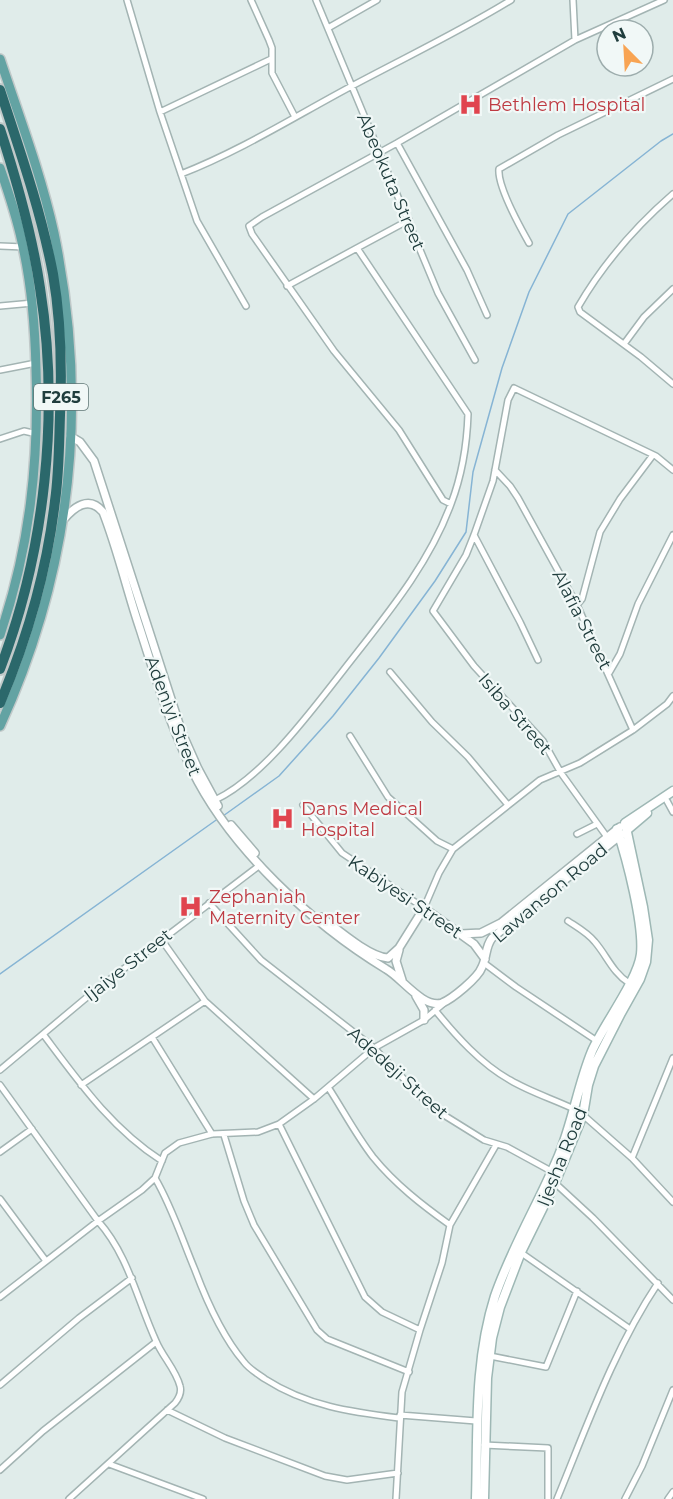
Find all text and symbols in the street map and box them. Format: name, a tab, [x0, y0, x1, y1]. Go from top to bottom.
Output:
north arrow	[595, 18, 655, 78]
text: N	[609, 23, 629, 46]
hospital icon: Bethlem Hospital	[457, 92, 483, 118]
place label: Bethlem Hospital	[488, 94, 645, 116]
street label: Abeokuta Street	[352, 110, 430, 254]
road number: F265	[34, 384, 88, 410]
street label: Alafia Street	[547, 566, 617, 674]
street label: Adeniyi Street	[140, 653, 206, 779]
street label: Isiba Street	[474, 669, 556, 759]
place label: Dans Medical Hospital	[301, 798, 423, 841]
hospital icon: Dans Medical Hospital	[270, 806, 296, 832]
street label: Lawanson Road	[488, 839, 612, 947]
street label: Kabiyesi Street	[344, 851, 466, 943]
place label: Zephaniah Maternity Center	[209, 886, 360, 929]
hospital icon: Zephaniah Maternity Center	[178, 894, 204, 920]
street label: Ijaiye Street	[80, 924, 176, 1006]
street label: Adedeji Street	[343, 1022, 453, 1124]
street label: Ijesha Road	[532, 1104, 592, 1210]

